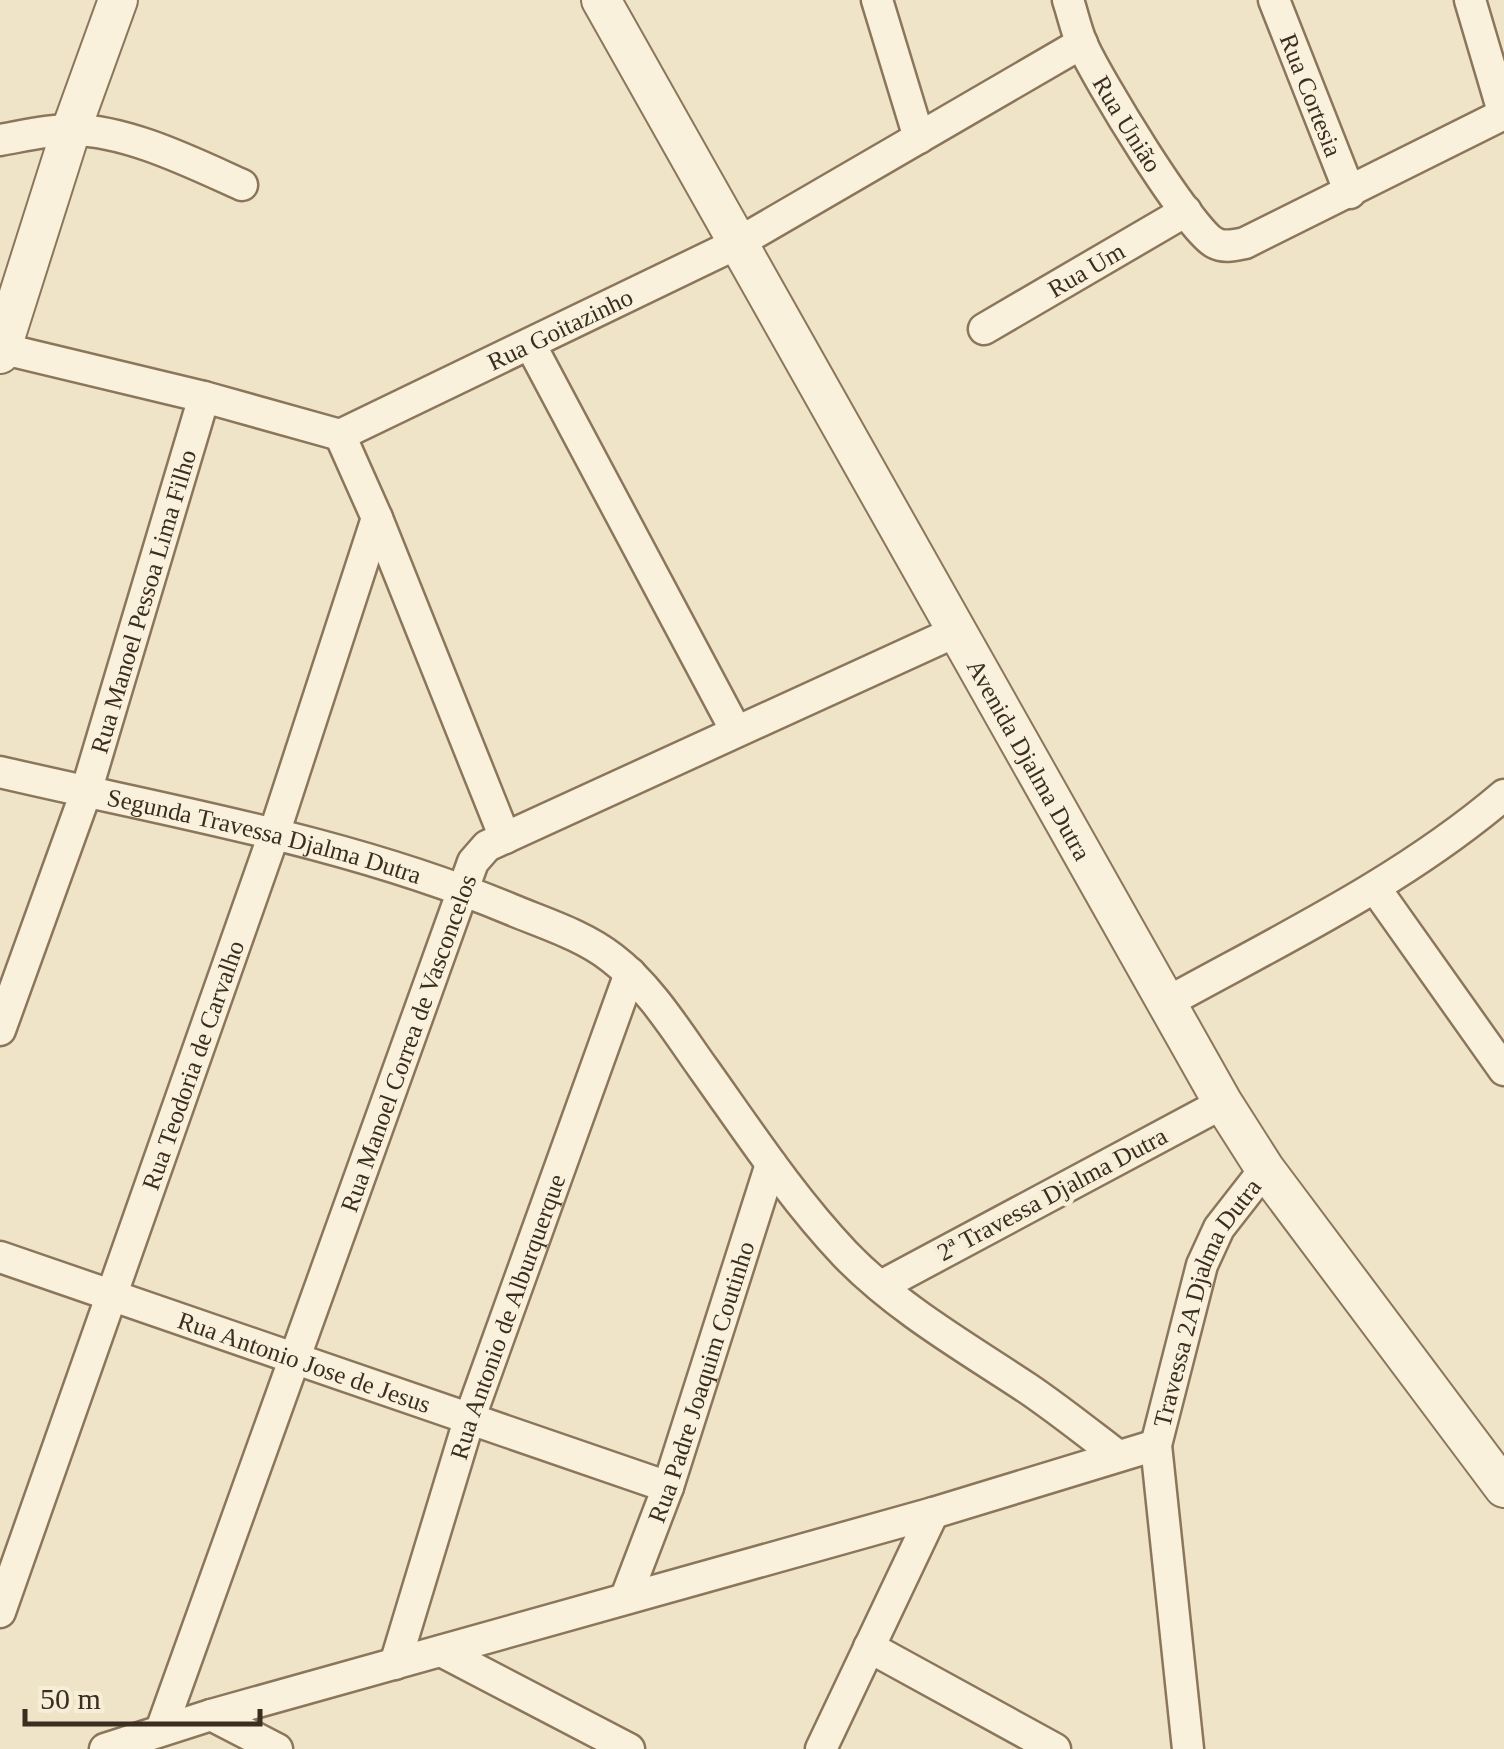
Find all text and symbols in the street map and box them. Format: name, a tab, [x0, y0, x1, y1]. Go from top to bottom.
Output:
street label: Rua Cortesia	[1275, 30, 1348, 160]
street label: Rua União	[1088, 71, 1167, 177]
street label: Rua Um	[1043, 236, 1129, 302]
street label: Rua Goitazinho	[483, 283, 637, 375]
street label: Rua Manoel Pessoa Lima Filho	[85, 446, 201, 756]
street label: Avenida Djalma Dutra	[962, 655, 1097, 865]
street label: Segunda Travessa Djalma Dutra	[105, 783, 425, 889]
street label: Rua Manoel Correa de Vasconcelos	[335, 871, 481, 1215]
street label: Rua Teodoria de Carvalho	[136, 937, 249, 1193]
street label: 2ª Travessa Djalma Dutra	[933, 1122, 1171, 1266]
street label: Rua Antonio de Alburquerque	[444, 1170, 570, 1463]
street label: Travessa 2A Djalma Dutra	[1148, 1173, 1266, 1430]
street label: Rua Padre Joaquim Coutinho	[642, 1238, 759, 1526]
street label: Rua Antonio Jose de Jesus	[175, 1306, 434, 1418]
scale bar	[25, 1664, 260, 1726]
text: 50 m	[40, 1682, 101, 1715]

